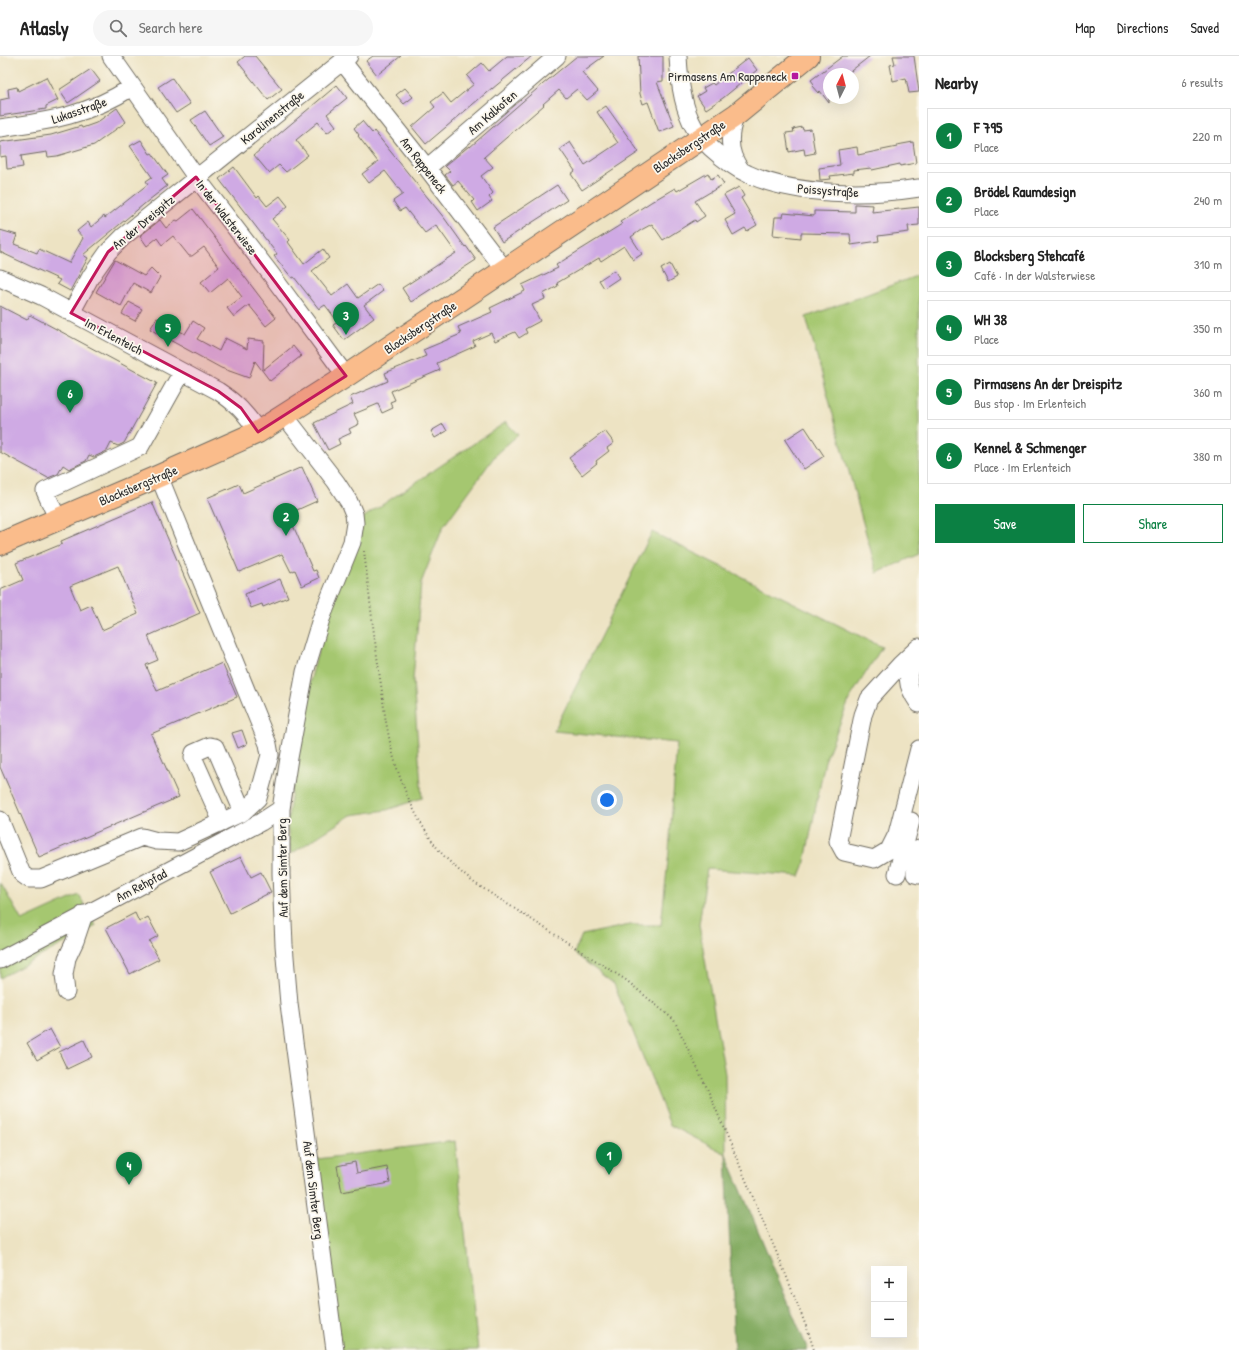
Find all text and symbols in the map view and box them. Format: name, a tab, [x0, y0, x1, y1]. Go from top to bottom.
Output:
search box	[93, 10, 373, 46]
text: Atlasly	[20, 15, 69, 41]
icon: search	[107, 17, 129, 39]
text: Search here	[139, 17, 203, 38]
text: Map	[1075, 18, 1095, 37]
text: Directions	[1117, 18, 1168, 37]
text: Saved	[1190, 18, 1219, 37]
place label: Pirmasens Am Rappeneck	[668, 67, 788, 85]
north arrow	[823, 68, 859, 104]
marker: Pirmasens Am Rappeneck	[790, 71, 800, 81]
text: Nearby	[935, 71, 978, 94]
text: 6 results	[1182, 73, 1223, 91]
street label: Am Kalkofen	[463, 85, 521, 138]
street label: Karolinenstraße	[236, 86, 308, 148]
street label: Lukasstraße	[49, 92, 109, 128]
street label: Blocksbergstraße	[649, 115, 729, 177]
text: F 795	[974, 117, 1002, 138]
text: 1	[947, 127, 951, 145]
text: 220 m	[1192, 127, 1222, 145]
street label: Am Rappeneck	[396, 133, 452, 197]
text: Place	[974, 138, 999, 156]
street label: In der Walsterwiese	[192, 176, 262, 258]
street label: Poissystraße	[797, 179, 859, 201]
text: Brödel Raumdesign	[974, 181, 1076, 202]
street label: An der Dreispitz	[108, 190, 178, 253]
text: 2	[946, 191, 952, 209]
text: 240 m	[1193, 191, 1222, 209]
text: Place	[974, 202, 999, 220]
text: Blocksberg Stehcafé	[974, 245, 1085, 266]
text: 3	[946, 255, 952, 273]
text: 310 m	[1194, 255, 1222, 273]
text: Café · In der Walsterwiese	[974, 266, 1095, 284]
street label: Blocksbergstraße	[380, 296, 460, 358]
pin: 3	[333, 302, 359, 335]
text: WH 38	[974, 309, 1007, 330]
street label: Im Erlenteich	[82, 313, 147, 359]
pin: 5	[155, 314, 181, 347]
text: 4	[947, 319, 951, 337]
text: 350 m	[1193, 319, 1222, 337]
text: Place	[974, 330, 999, 348]
text: Pirmasens An der Dreispitz	[974, 373, 1122, 394]
pin: 6	[57, 380, 83, 413]
text: 5	[946, 383, 952, 401]
text: 360 m	[1193, 383, 1222, 401]
text: Bus stop · Im Erlenteich	[974, 394, 1086, 412]
text: Kennel & Schmenger	[974, 437, 1087, 458]
text: 6	[946, 447, 952, 465]
text: 380 m	[1193, 447, 1222, 465]
text: Place · Im Erlenteich	[974, 458, 1071, 476]
street label: Blocksbergstraße	[96, 460, 180, 510]
pin: 2	[273, 503, 299, 536]
button: Save	[935, 504, 1075, 543]
button: Share	[1083, 504, 1223, 543]
your location	[597, 790, 617, 810]
street label: Auf dem Simter Berg	[272, 818, 292, 918]
street label: Am Rehpfad	[112, 864, 170, 906]
street label: Auf dem Simter Berg	[299, 1140, 329, 1241]
pin: 1	[596, 1142, 622, 1175]
pin: 4	[116, 1152, 142, 1185]
map controls	[871, 1266, 907, 1338]
button: +	[871, 1266, 907, 1302]
button: −	[871, 1302, 907, 1338]

